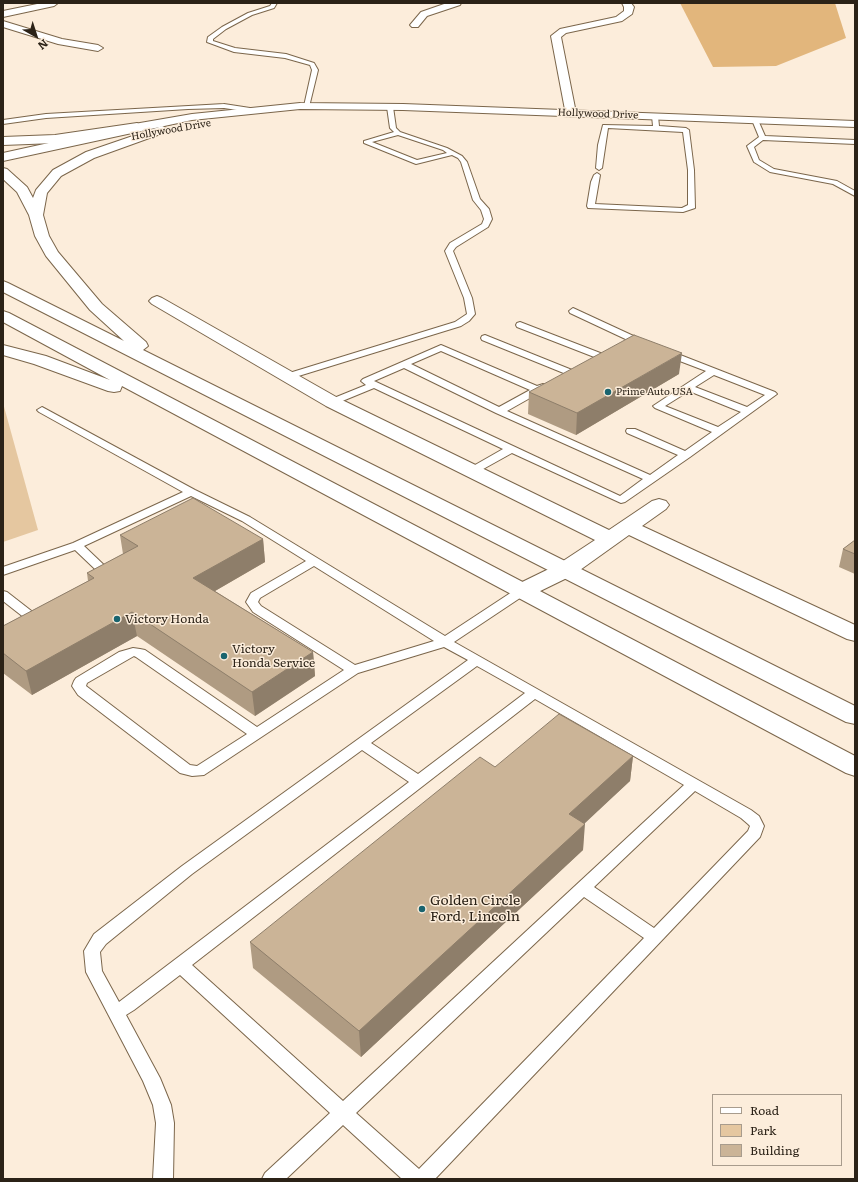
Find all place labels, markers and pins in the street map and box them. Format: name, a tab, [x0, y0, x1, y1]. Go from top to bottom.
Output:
place label: Prime Auto USA	[616, 386, 693, 398]
marker: Prime Auto USA	[603, 387, 613, 397]
place label: Victory Honda	[125, 612, 209, 626]
marker: Victory Honda	[112, 614, 122, 624]
place label: Victory Honda Service	[232, 642, 315, 670]
marker: Victory Honda Service	[219, 651, 229, 661]
place label: Golden Circle Ford, Lincoln	[430, 893, 520, 926]
marker: Golden Circle Ford, Lincoln	[417, 904, 427, 914]

